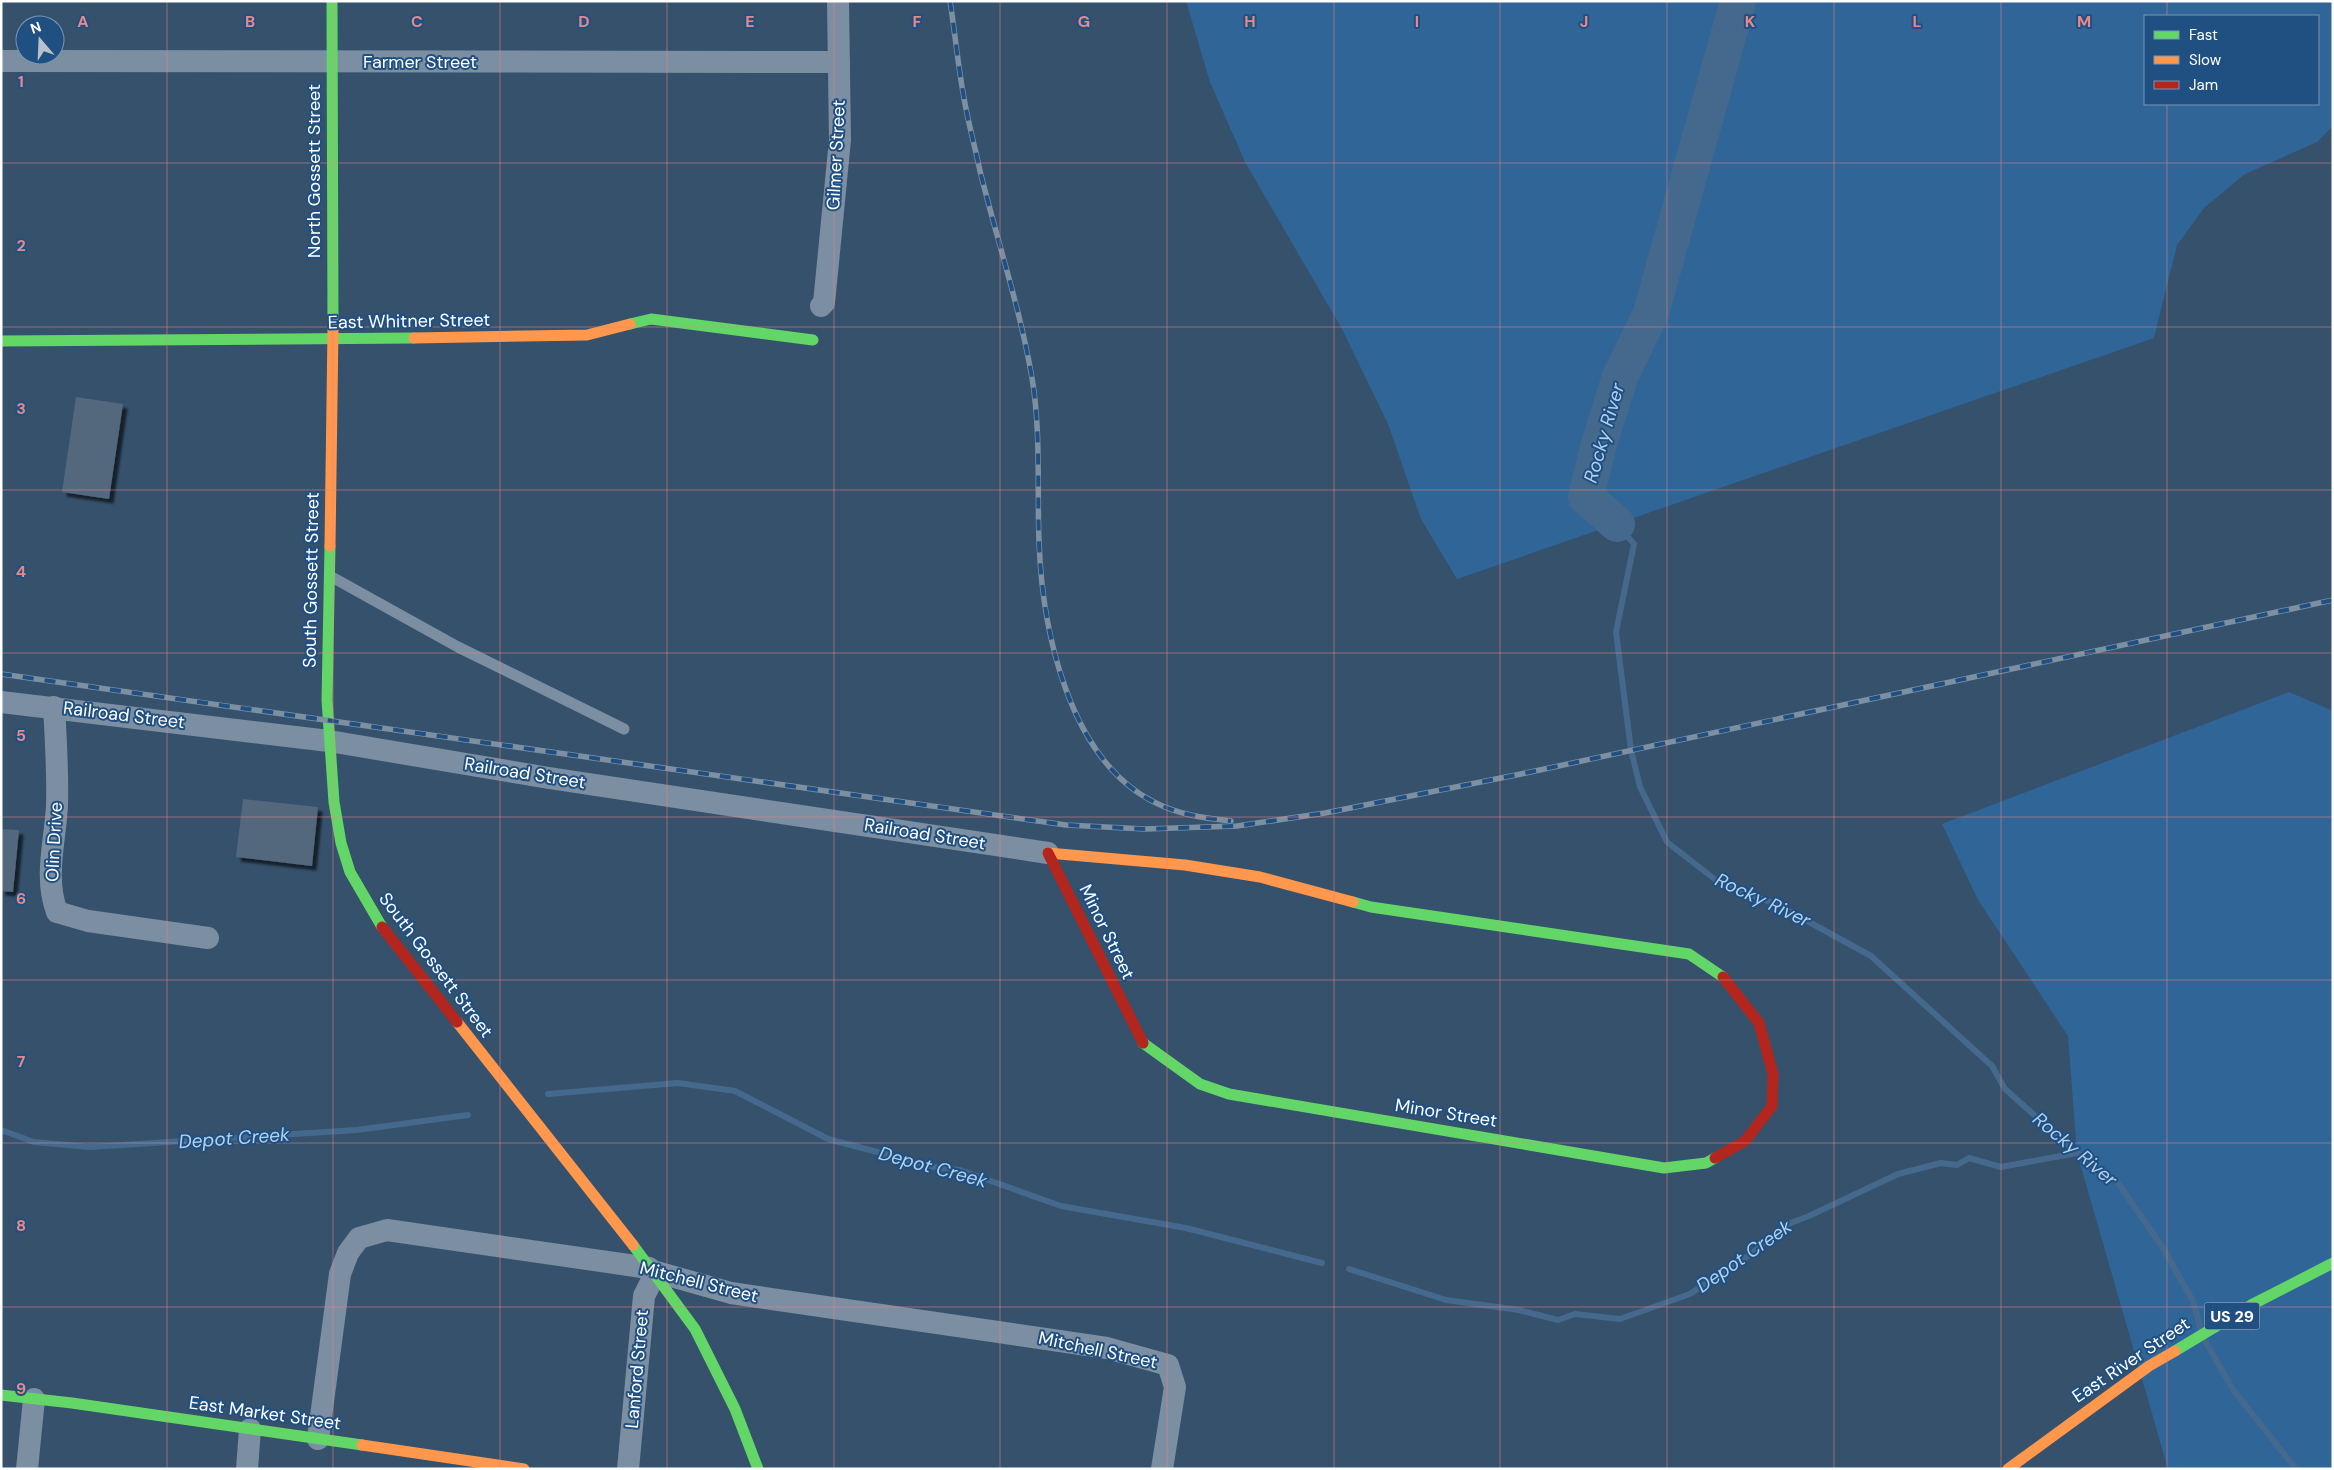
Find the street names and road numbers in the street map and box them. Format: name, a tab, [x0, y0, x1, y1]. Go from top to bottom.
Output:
street label: Farmer Street	[363, 50, 477, 74]
street label: North Gossett Street	[302, 84, 326, 258]
street label: Gilmer Street	[821, 99, 851, 211]
street label: East Whitner Street	[327, 308, 491, 334]
street label: South Gossett Street	[297, 492, 325, 668]
street label: Railroad Street	[62, 696, 186, 734]
street label: Railroad Street	[463, 752, 587, 794]
street label: Olin Drive	[40, 801, 68, 883]
street label: Railroad Street	[863, 813, 987, 855]
street label: Minor Street	[1074, 880, 1140, 984]
street label: South Gossett Street	[374, 888, 498, 1042]
street label: Minor Street	[1393, 1093, 1499, 1133]
street label: Mitchell Street	[637, 1256, 761, 1308]
road number: US 29	[2204, 1302, 2260, 1330]
street label: Lanford Street	[620, 1308, 654, 1430]
street label: East River Street	[2067, 1312, 2195, 1408]
street label: Mitchell Street	[1036, 1326, 1160, 1374]
street label: East Market Street	[187, 1390, 343, 1436]

